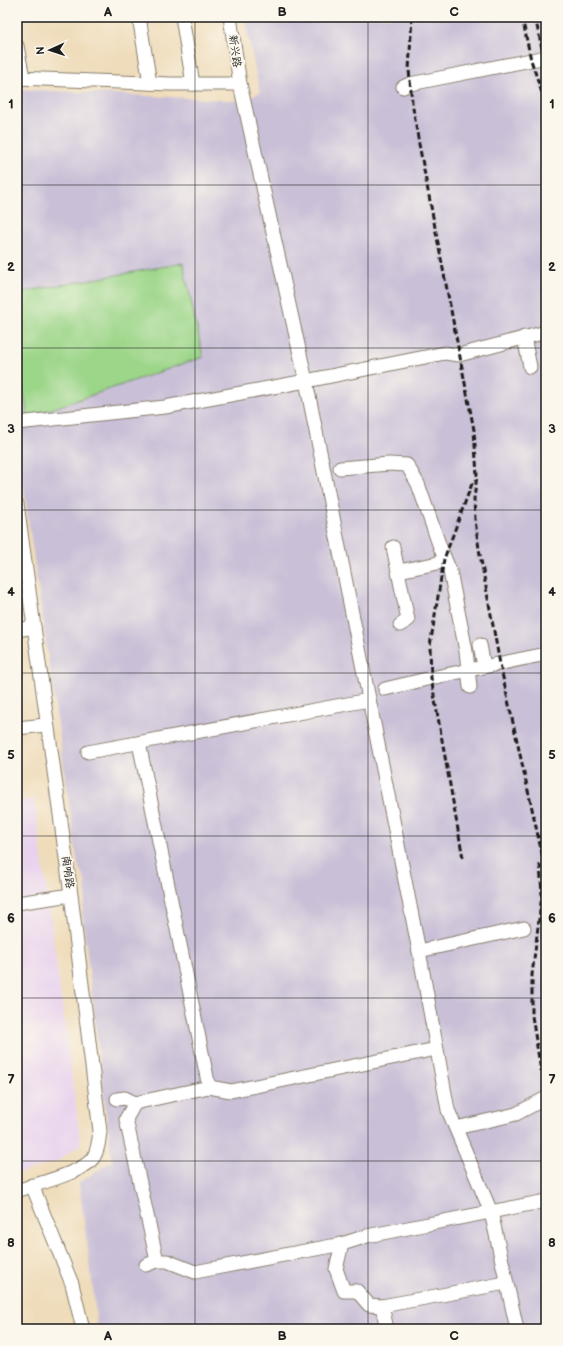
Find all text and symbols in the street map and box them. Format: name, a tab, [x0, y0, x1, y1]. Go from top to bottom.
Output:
text: A	[103, 4, 112, 20]
text: B	[277, 4, 287, 20]
text: C	[449, 4, 459, 20]
north arrow	[30, 30, 70, 70]
street label: 新兴路	[226, 34, 244, 68]
text: N	[34, 46, 47, 55]
text: 1	[8, 96, 14, 112]
text: 1	[549, 96, 555, 112]
text: 2	[7, 259, 15, 275]
text: 2	[548, 259, 556, 275]
text: 3	[7, 421, 15, 437]
text: 3	[548, 421, 556, 437]
text: 4	[7, 584, 15, 600]
text: 4	[548, 584, 556, 600]
text: 5	[7, 747, 15, 763]
text: 5	[548, 747, 556, 763]
street label: 南响路	[59, 855, 77, 889]
text: 6	[7, 910, 15, 926]
text: 6	[548, 910, 556, 926]
text: 7	[7, 1072, 15, 1088]
text: 7	[548, 1072, 556, 1088]
text: 8	[7, 1235, 15, 1251]
text: 8	[548, 1235, 556, 1251]
text: A	[103, 1328, 112, 1344]
text: B	[277, 1328, 287, 1344]
text: C	[449, 1328, 459, 1344]

